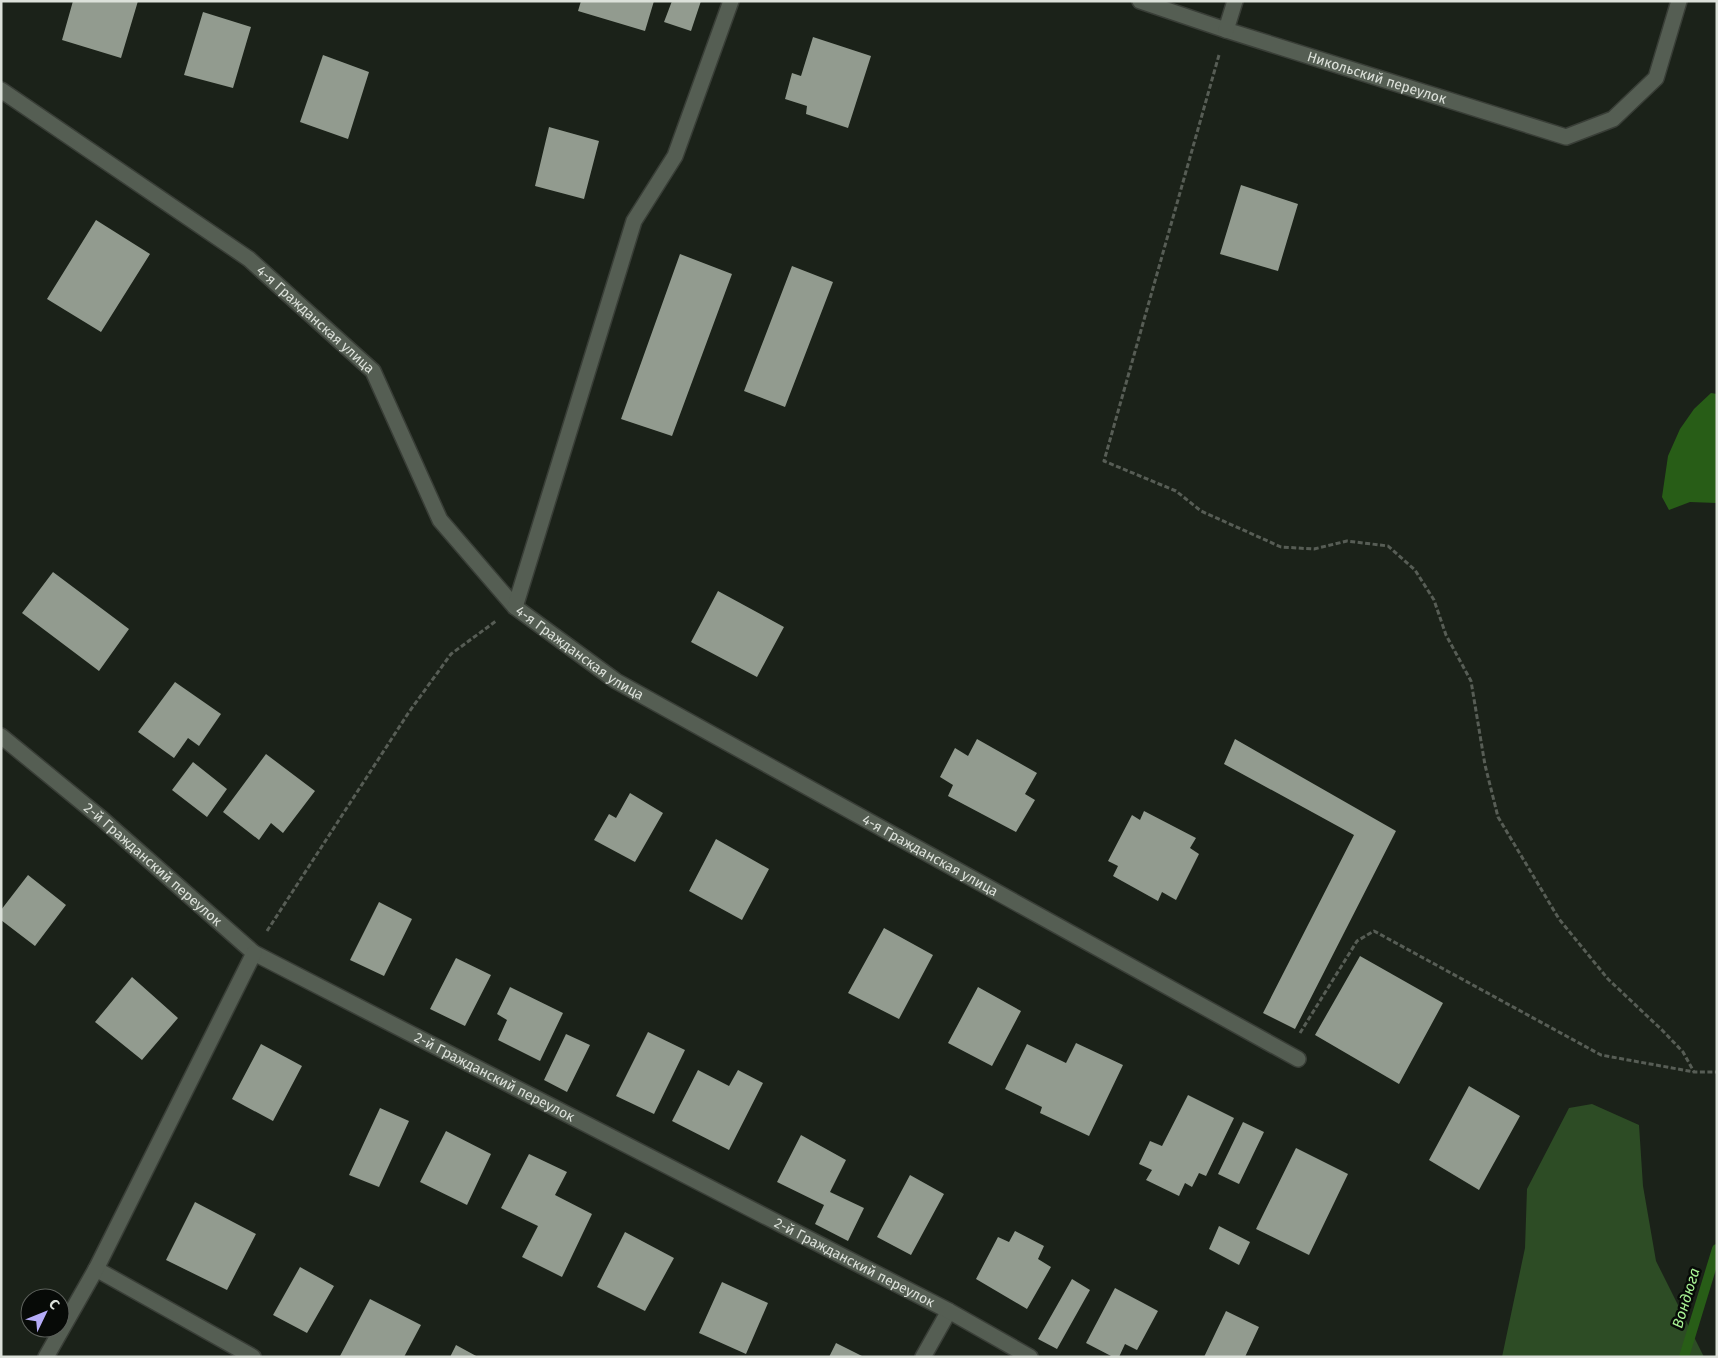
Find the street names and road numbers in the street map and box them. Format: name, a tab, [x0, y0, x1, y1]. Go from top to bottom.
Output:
street label: Никольский переулок	[1305, 48, 1449, 108]
street label: 4-я Гражданская улица	[253, 262, 378, 377]
street label: 4-я Гражданская улица	[512, 602, 647, 703]
street label: 2-й Гражданский переулок	[81, 799, 226, 930]
street label: 4-я Гражданская улица	[859, 811, 1001, 900]
street label: 2-й Гражданский переулок	[412, 1029, 578, 1126]
street label: 2-й Гражданский переулок	[772, 1214, 938, 1311]

